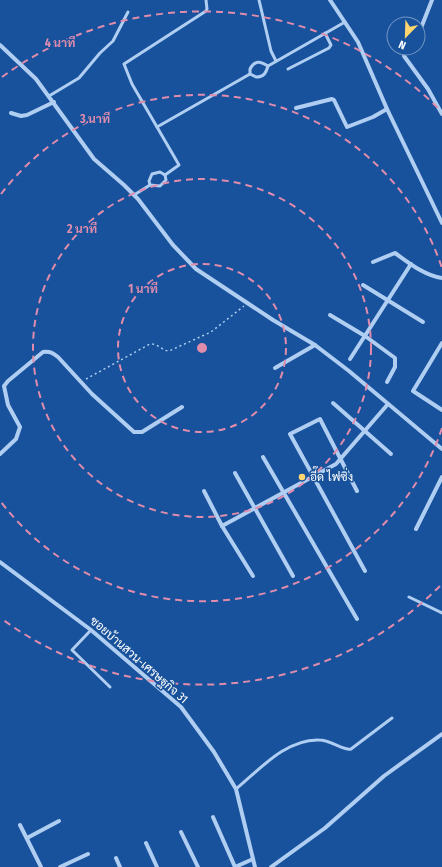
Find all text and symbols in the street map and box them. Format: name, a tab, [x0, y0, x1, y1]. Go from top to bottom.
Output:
north arrow	[386, 16, 426, 56]
text: 4 นาที	[45, 35, 75, 50]
text: N	[397, 37, 408, 52]
text: 3 นาที	[79, 111, 110, 126]
text: 2 นาที	[66, 221, 97, 236]
text: 1 นาที	[128, 281, 158, 296]
centre of rings	[195, 341, 209, 355]
place label: อี๊ด ไฟซิ่ง	[310, 466, 353, 484]
marker: อี๊ด ไฟซิ่ง	[297, 472, 307, 482]
street label: ซอยบ้านสวน-เศรษฐกิจ 31	[86, 614, 191, 707]

